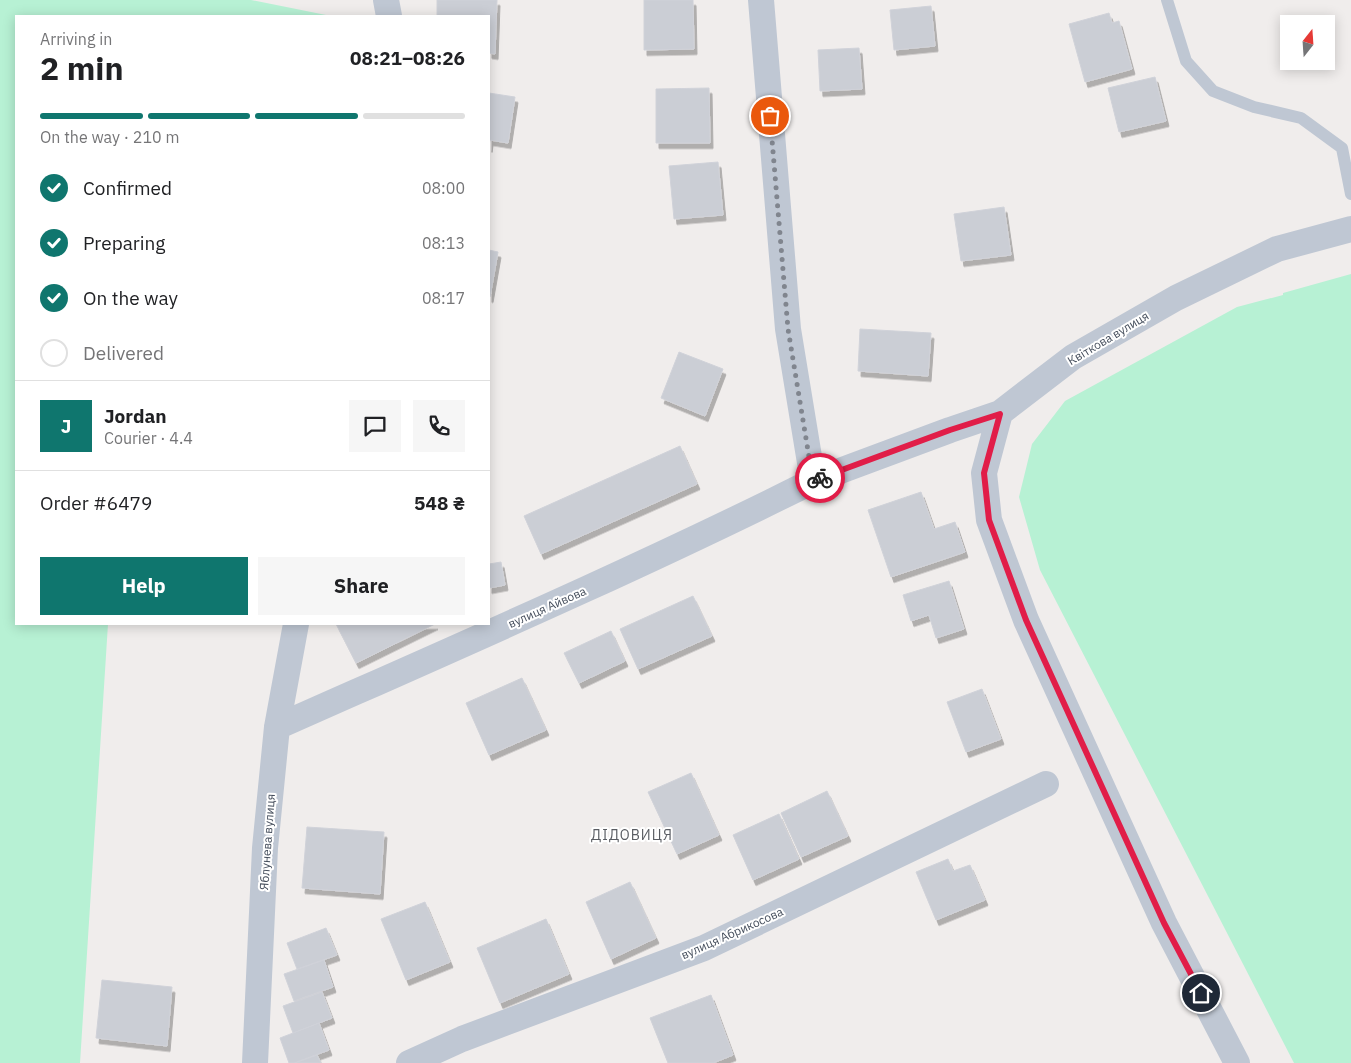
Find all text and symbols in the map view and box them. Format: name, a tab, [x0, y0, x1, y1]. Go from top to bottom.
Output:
north arrow	[1280, 15, 1335, 70]
map controls	[1280, 15, 1335, 70]
text: Arriving in	[40, 29, 112, 49]
text: 08:21–08:26	[350, 46, 465, 70]
text: 2 min	[40, 47, 124, 89]
pin	[749, 95, 791, 137]
icon: bag	[756, 102, 784, 130]
text: On the way · 210 m	[40, 127, 179, 147]
icon: check	[40, 174, 68, 202]
text: Confirmed	[83, 176, 172, 200]
text: 08:00	[422, 178, 465, 198]
icon: check	[40, 229, 68, 257]
text: Preparing	[83, 231, 165, 255]
text: 08:13	[422, 233, 465, 253]
icon: check	[40, 284, 68, 312]
text: On the way	[83, 286, 178, 310]
text: 08:17	[422, 288, 465, 308]
street label: Квіткова вулиця	[1065, 308, 1151, 368]
text: Delivered	[83, 341, 164, 365]
button: chat	[349, 400, 401, 452]
button: phone	[413, 400, 465, 452]
text: Jordan	[104, 404, 167, 428]
text: J	[61, 414, 71, 438]
text: Courier · 4.4	[104, 428, 193, 448]
courier	[795, 453, 845, 503]
icon: bike	[806, 464, 834, 492]
text: Order #6479	[40, 491, 152, 515]
text: 548 ₴	[414, 491, 465, 515]
button: Help	[40, 557, 248, 615]
button: Share	[258, 557, 465, 615]
street label: вулиця Айвова	[506, 583, 589, 631]
street label: Яблунева вулиця	[256, 793, 278, 891]
district label: ДІДОВИЦЯ	[591, 826, 673, 844]
street label: вулиця Абрикосова	[679, 904, 786, 962]
pin	[1180, 972, 1222, 1014]
icon: home	[1187, 979, 1215, 1007]

